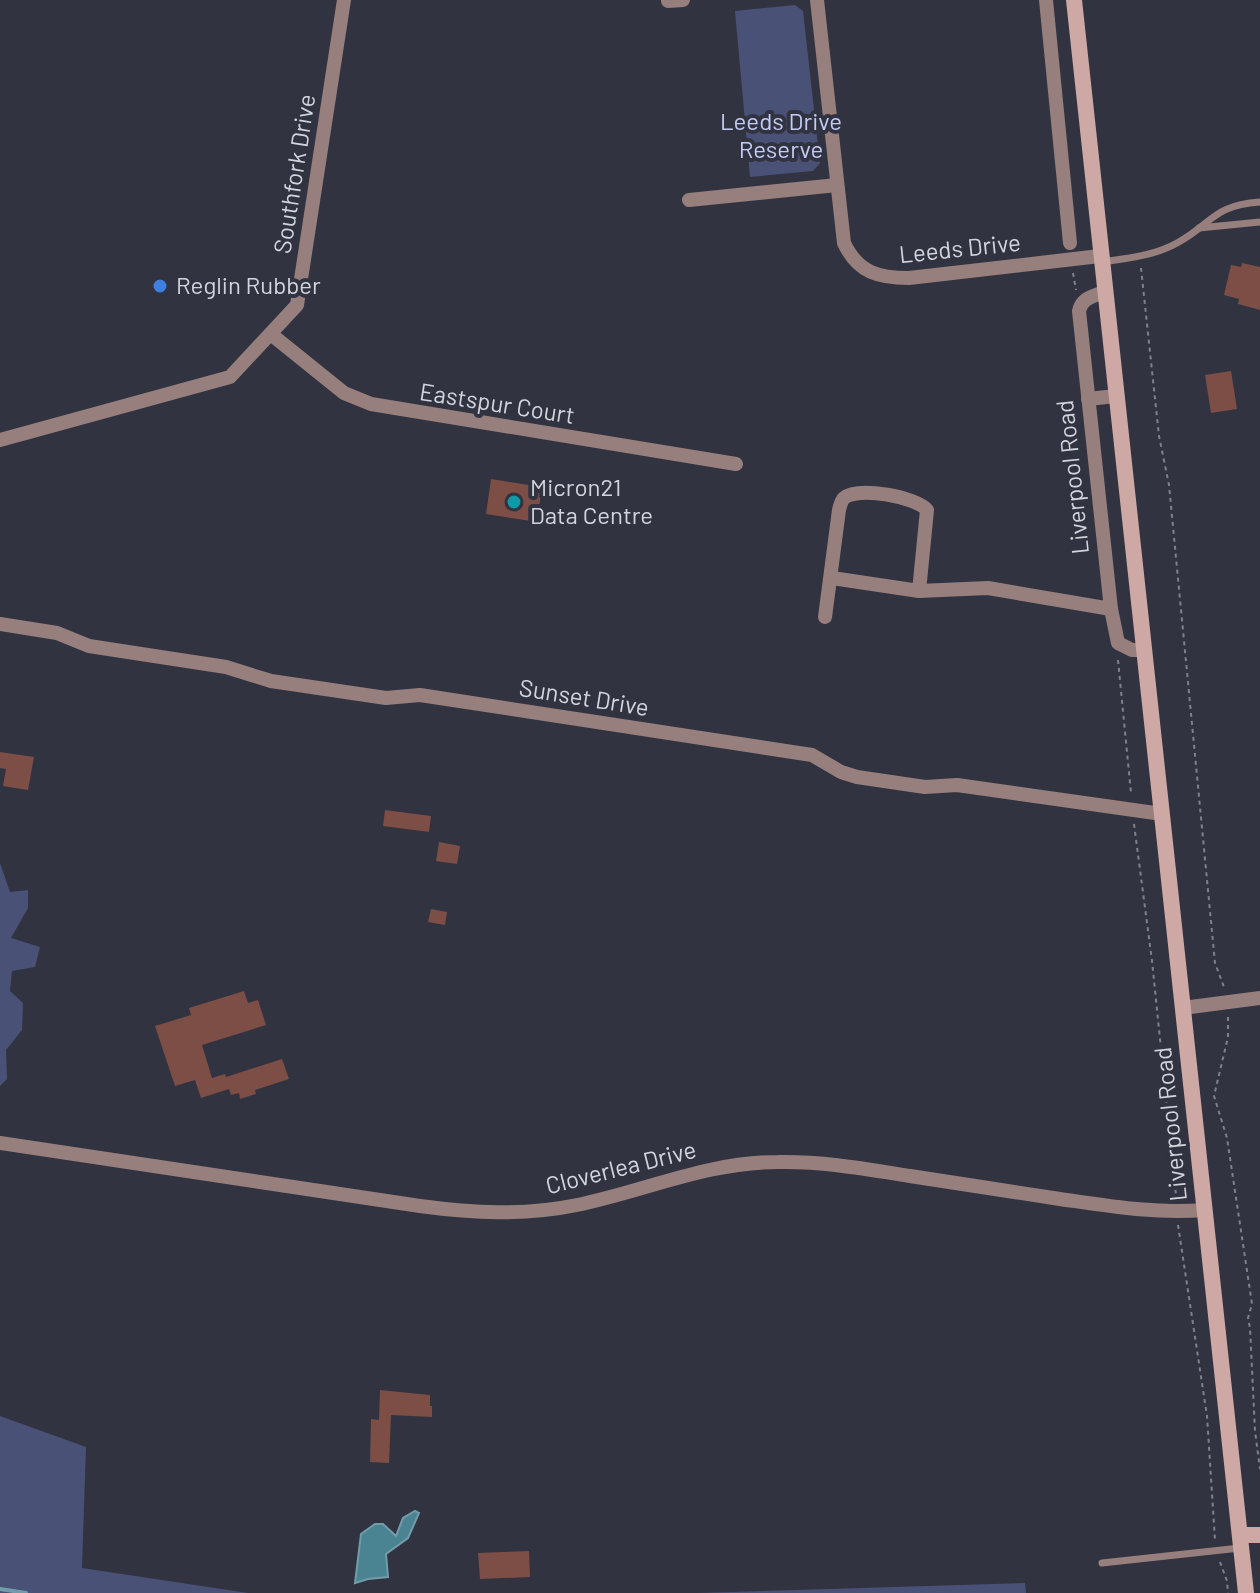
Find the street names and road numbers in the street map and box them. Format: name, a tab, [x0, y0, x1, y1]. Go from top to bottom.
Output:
street label: Southfork Drive	[267, 92, 320, 256]
street label: Leeds Drive	[898, 227, 1022, 268]
street label: Eastspur Court	[418, 376, 577, 429]
street label: Liverpool Road	[1049, 399, 1094, 556]
street label: Sunset Drive	[517, 672, 651, 721]
street label: Liverpool Road	[1147, 1046, 1192, 1203]
street label: Cloverlea Drive	[542, 1134, 699, 1199]

